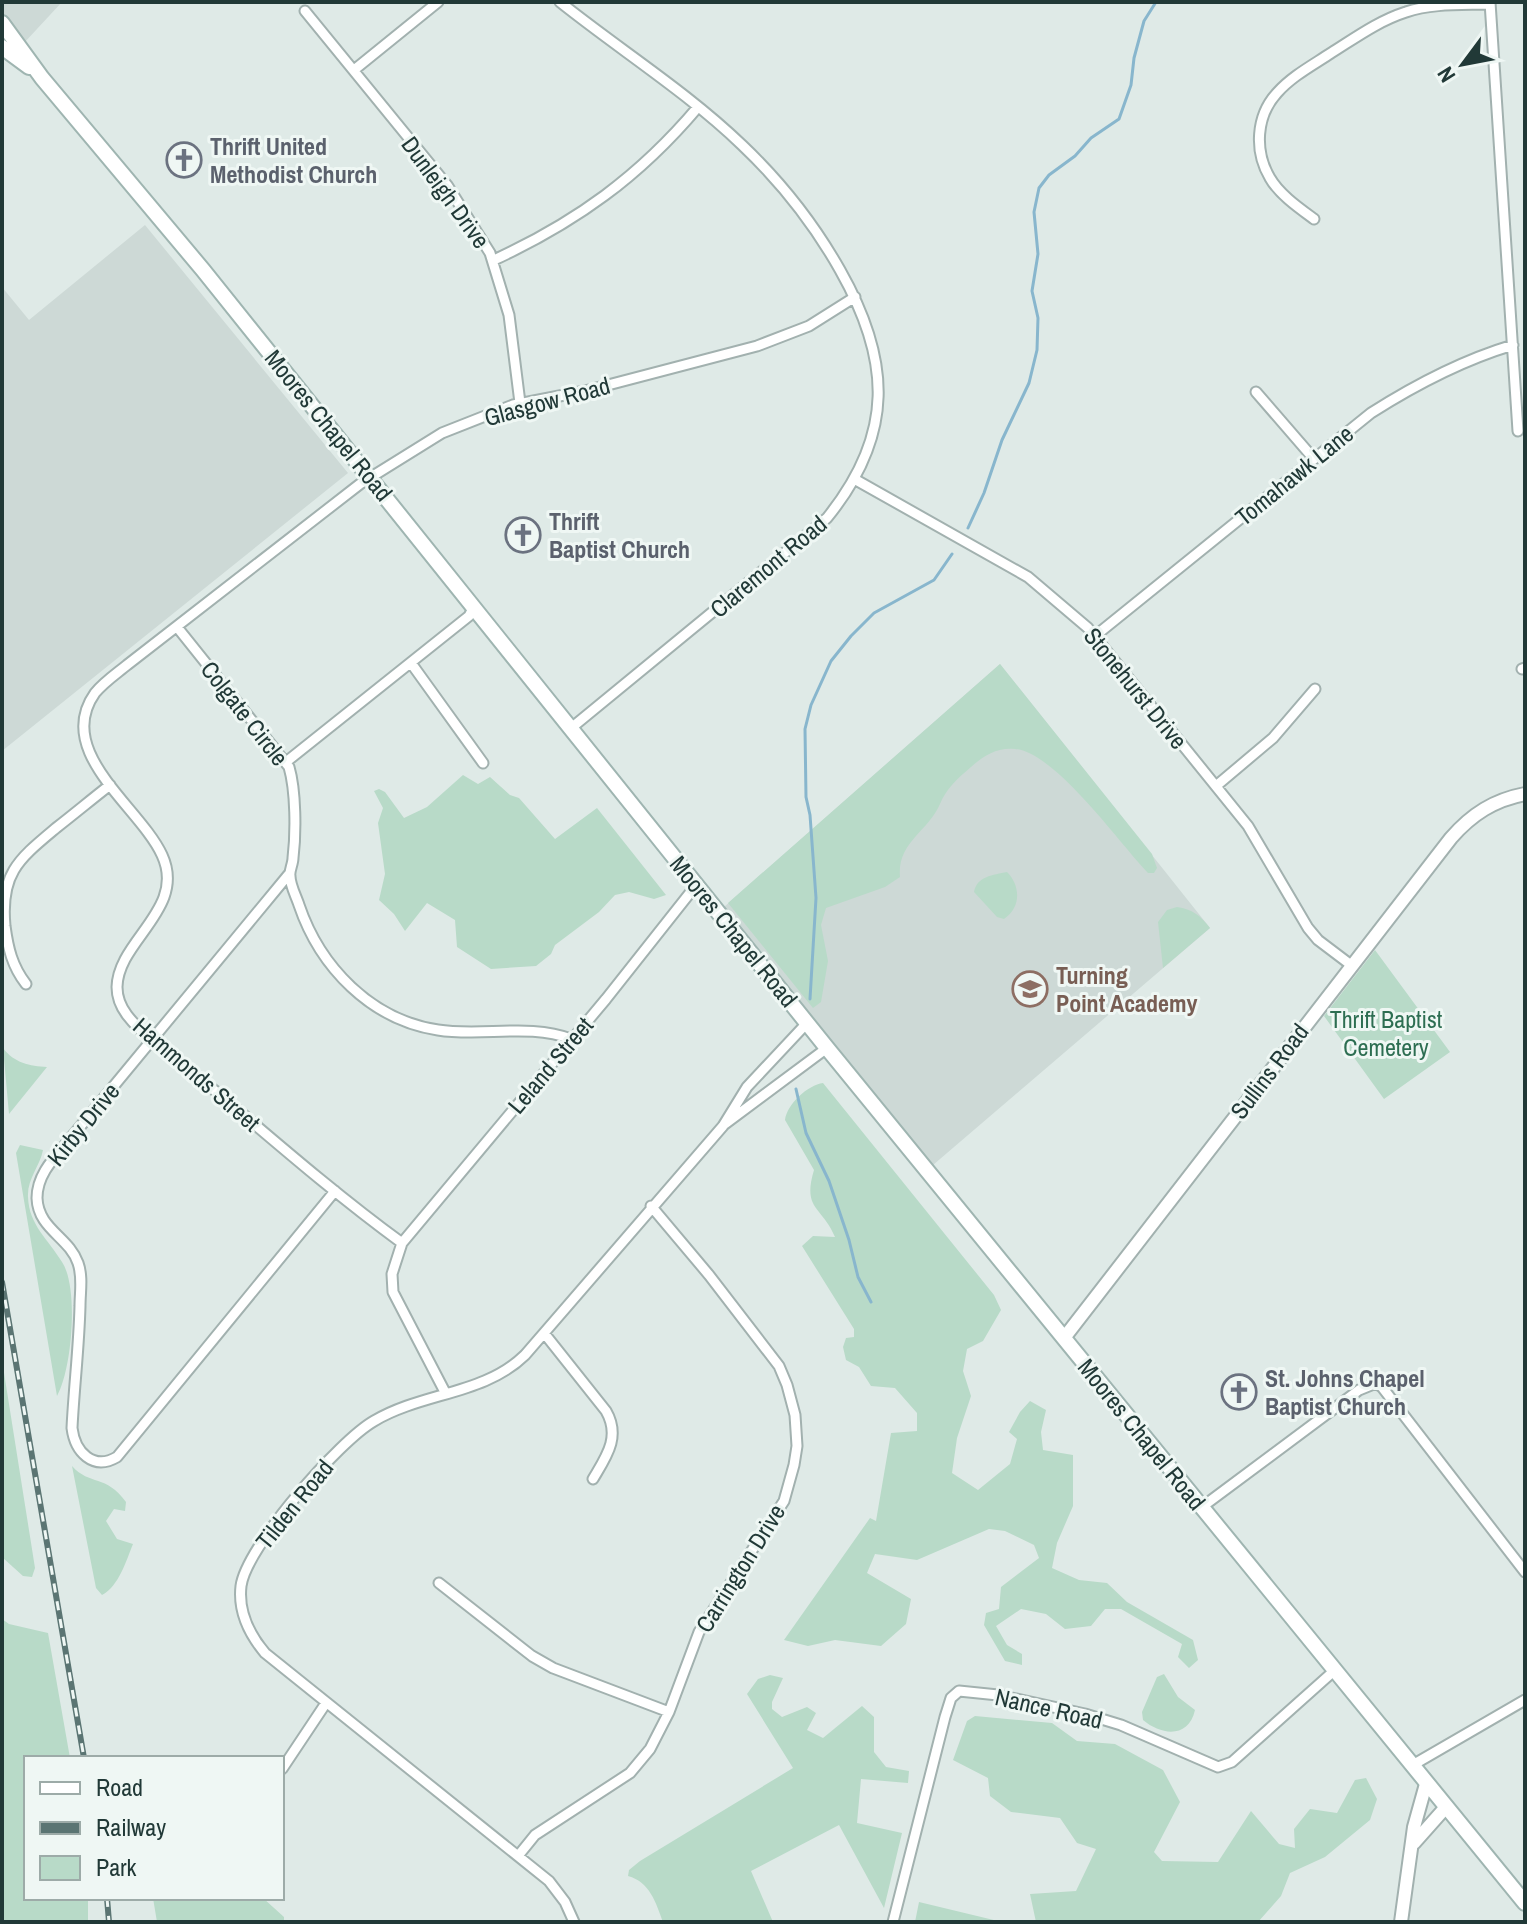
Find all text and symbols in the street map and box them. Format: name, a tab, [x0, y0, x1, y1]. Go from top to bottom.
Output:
north arrow	[1423, 24, 1503, 104]
text: N	[1430, 61, 1462, 88]
street label: Dunleigh Drive	[394, 129, 498, 255]
place label: Thrift United Methodist Church	[210, 130, 377, 190]
church icon: Thrift United Methodist Church	[165, 141, 203, 179]
street label: Moores Chapel Road	[258, 343, 400, 507]
street label: Glasgow Road	[481, 369, 613, 433]
street label: Tomahawk Lane	[1228, 417, 1360, 533]
place label: Thrift Baptist Church	[549, 505, 690, 565]
street label: Claremont Road	[703, 508, 833, 624]
church icon: Thrift Baptist Church	[504, 516, 542, 554]
street label: Stonehurst Drive	[1077, 621, 1195, 755]
street label: Colgate Circle	[194, 654, 296, 772]
street label: Moores Chapel Road	[663, 849, 805, 1013]
place label: Turning Point Academy	[1056, 959, 1198, 1019]
school or university icon: Turning Point Academy	[1011, 970, 1049, 1008]
park label: Thrift Baptist Cemetery	[1330, 1003, 1443, 1063]
street label: Leland Street	[500, 1009, 600, 1120]
street label: Hammonds Street	[127, 1010, 268, 1138]
street label: Sullins Road	[1223, 1017, 1315, 1125]
street label: Kirby Drive	[40, 1076, 126, 1172]
street label: Moores Chapel Road	[1071, 1352, 1213, 1516]
place label: St. Johns Chapel Baptist Church	[1265, 1362, 1425, 1422]
church icon: St. Johns Chapel Baptist Church	[1220, 1373, 1258, 1411]
street label: Tilden Road	[248, 1452, 340, 1556]
street label: Carrington Drive	[688, 1498, 792, 1638]
street label: Nance Road	[992, 1680, 1106, 1736]
legend	[24, 1756, 284, 1900]
text: Road	[96, 1771, 143, 1803]
text: Railway	[96, 1811, 166, 1843]
text: Park	[96, 1851, 137, 1883]

